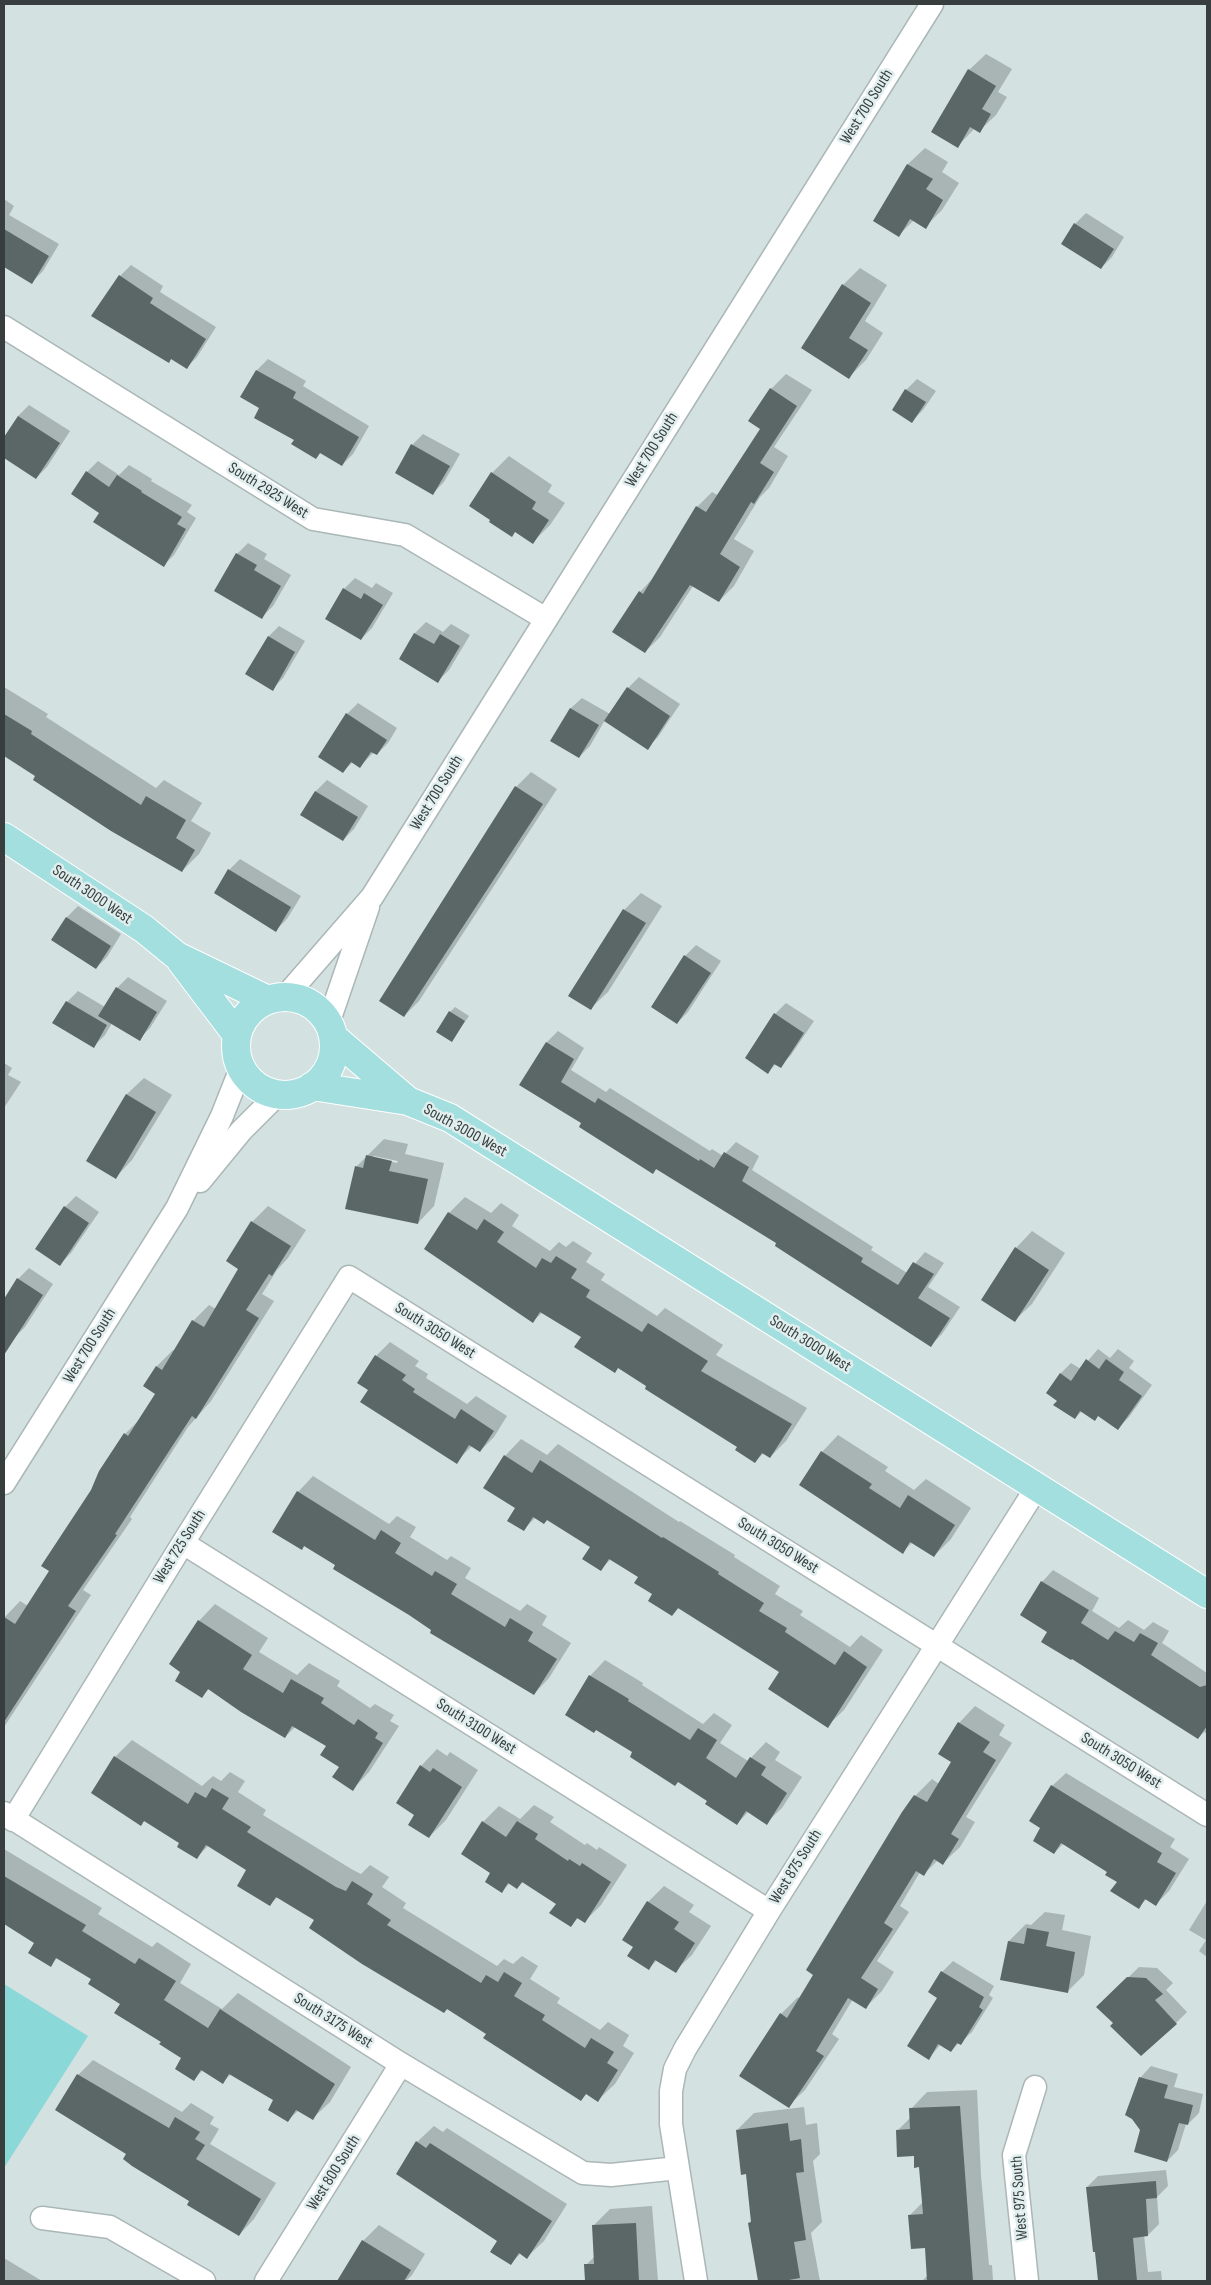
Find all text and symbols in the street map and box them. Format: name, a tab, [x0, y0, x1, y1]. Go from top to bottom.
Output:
street label: West 700 South	[836, 66, 898, 148]
street label: West 700 South	[621, 409, 683, 491]
street label: South 2925 West	[224, 459, 312, 523]
street label: West 700 South	[406, 752, 468, 834]
street label: South 3000 West	[48, 861, 136, 929]
street label: South 3000 West	[420, 1100, 510, 1162]
street label: South 3050 West	[391, 1299, 479, 1363]
street label: West 700 South	[59, 1305, 121, 1387]
street label: South 3000 West	[766, 1311, 854, 1377]
street label: West 725 South	[150, 1506, 210, 1588]
street label: South 3050 West	[734, 1514, 822, 1578]
street label: South 3100 West	[432, 1695, 520, 1759]
street label: South 3050 West	[1077, 1729, 1165, 1793]
street label: West 875 South	[766, 1826, 826, 1908]
street label: South 3175 West	[290, 1989, 376, 2053]
street label: West 800 South	[303, 2132, 365, 2214]
street label: West 975 South	[1007, 2155, 1033, 2241]

